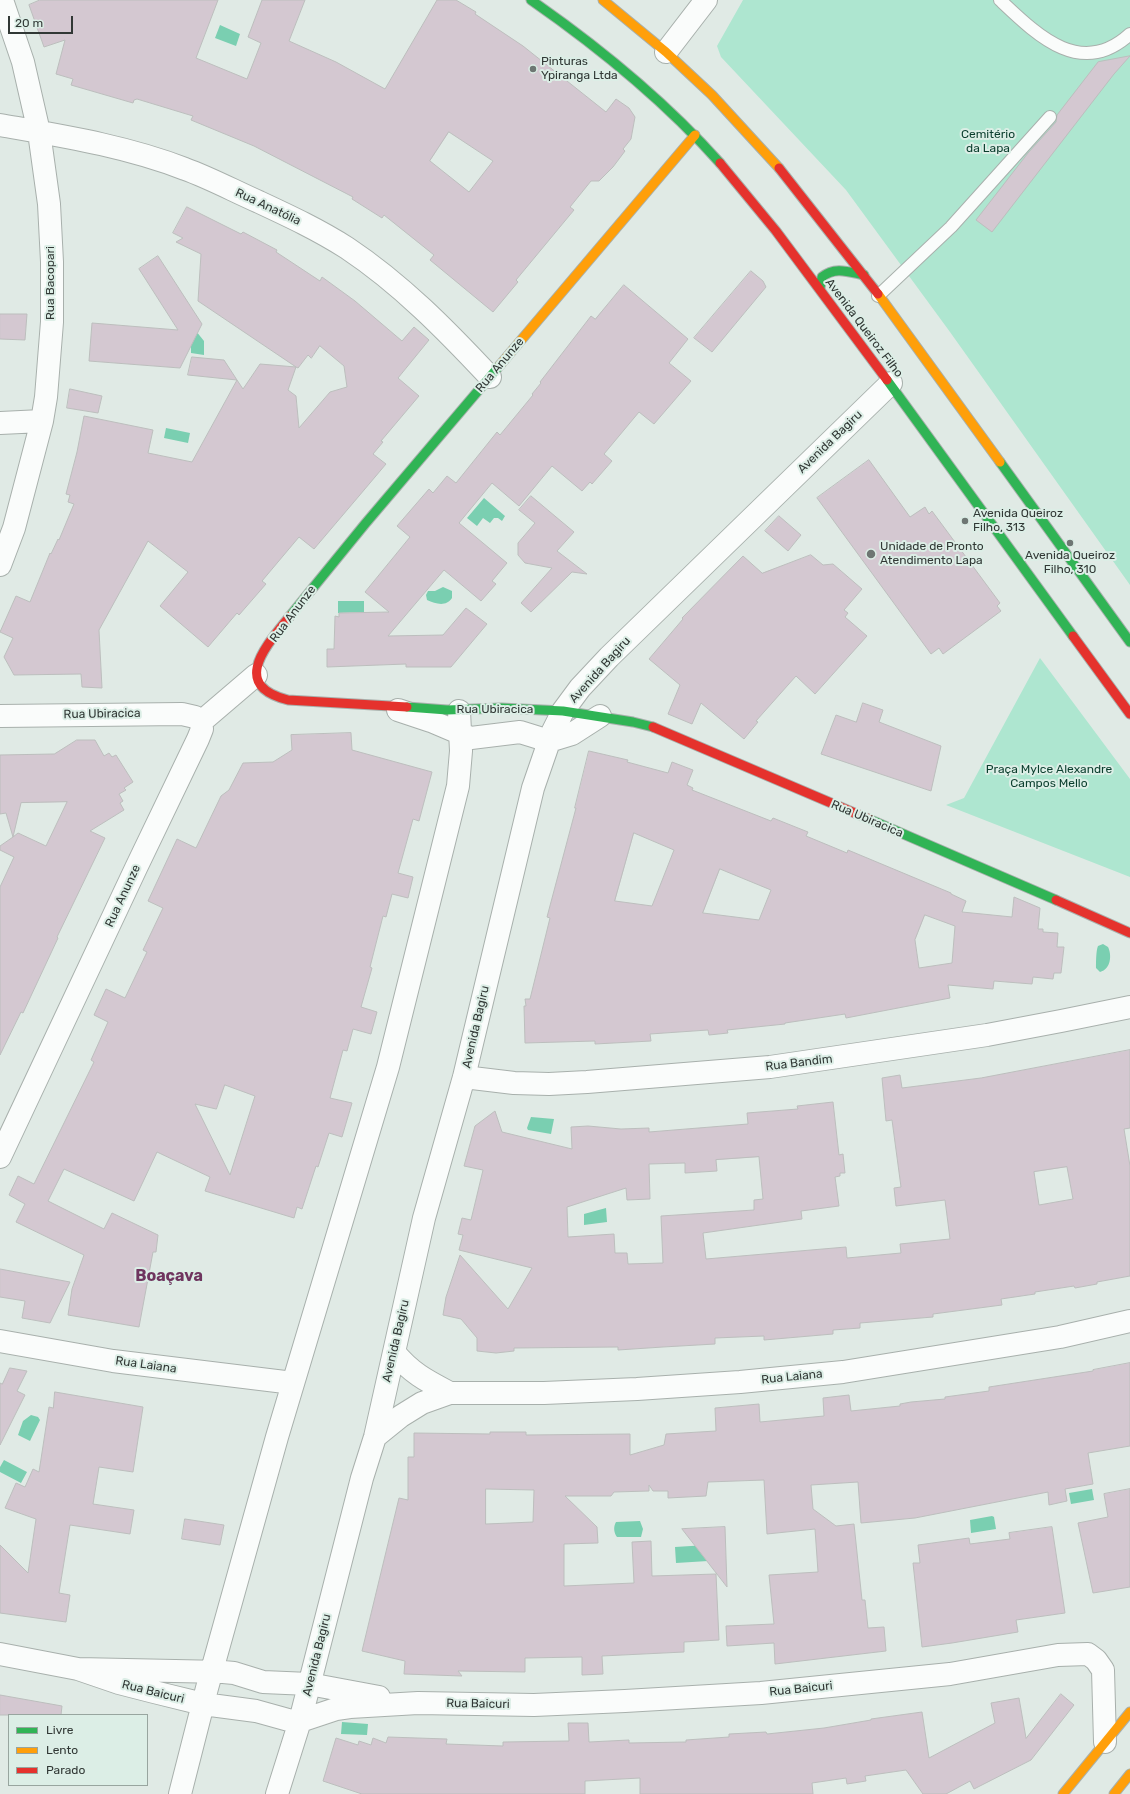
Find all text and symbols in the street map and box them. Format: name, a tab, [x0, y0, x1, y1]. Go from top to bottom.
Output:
scale bar	[10, 8, 75, 34]
text: 20 m	[15, 16, 43, 30]
place label: Pinturas Ypiranga Ltda	[541, 55, 618, 83]
marker: Pinturas Ypiranga Ltda	[528, 64, 538, 74]
park label: Cemitério da Lapa	[961, 128, 1015, 156]
street label: Rua Anatólia	[233, 186, 303, 228]
street label: Rua Bacopari	[44, 246, 58, 320]
street label: Avenida Queiroz Filho	[822, 276, 906, 380]
street label: Rua Anunze	[473, 335, 527, 395]
street label: Avenida Bagiru	[795, 408, 865, 476]
place label: Avenida Queiroz Filho, 313	[973, 507, 1063, 535]
marker: Avenida Queiroz Filho, 313	[960, 516, 970, 526]
marker: Avenida Queiroz Filho, 310	[1065, 538, 1075, 548]
place label: Unidade de Pronto Atendimento Lapa	[880, 540, 984, 568]
marker: Unidade de Pronto Atendimento Lapa	[865, 548, 877, 560]
place label: Avenida Queiroz Filho, 310	[1025, 549, 1115, 577]
street label: Rua Anunze	[267, 583, 319, 645]
street label: Avenida Bagiru	[566, 634, 634, 706]
street label: Rua Ubiracica	[457, 703, 533, 717]
street label: Rua Ubiracica	[63, 706, 141, 722]
park label: Praça Mylce Alexandre Campos Mello	[986, 763, 1112, 791]
street label: Rua Ubiracica	[829, 797, 905, 841]
street label: Rua Anunze	[102, 863, 144, 929]
street label: Avenida Bagiru	[460, 984, 492, 1070]
street label: Rua Bandim	[765, 1052, 833, 1074]
district label: Boaçava	[135, 1266, 203, 1286]
street label: Avenida Bagiru	[380, 1298, 412, 1384]
street label: Rua Laiana	[115, 1354, 177, 1376]
street label: Rua Laiana	[761, 1367, 823, 1387]
street label: Avenida Bagiru	[300, 1612, 334, 1698]
street label: Rua Baicuri	[120, 1677, 186, 1707]
street label: Rua Baicuri	[769, 1679, 833, 1699]
street label: Rua Baicuri	[446, 1696, 510, 1712]
legend	[8, 1714, 148, 1786]
text: Livre	[46, 1723, 73, 1737]
text: Lento	[46, 1743, 78, 1757]
text: Parado	[46, 1763, 85, 1777]

